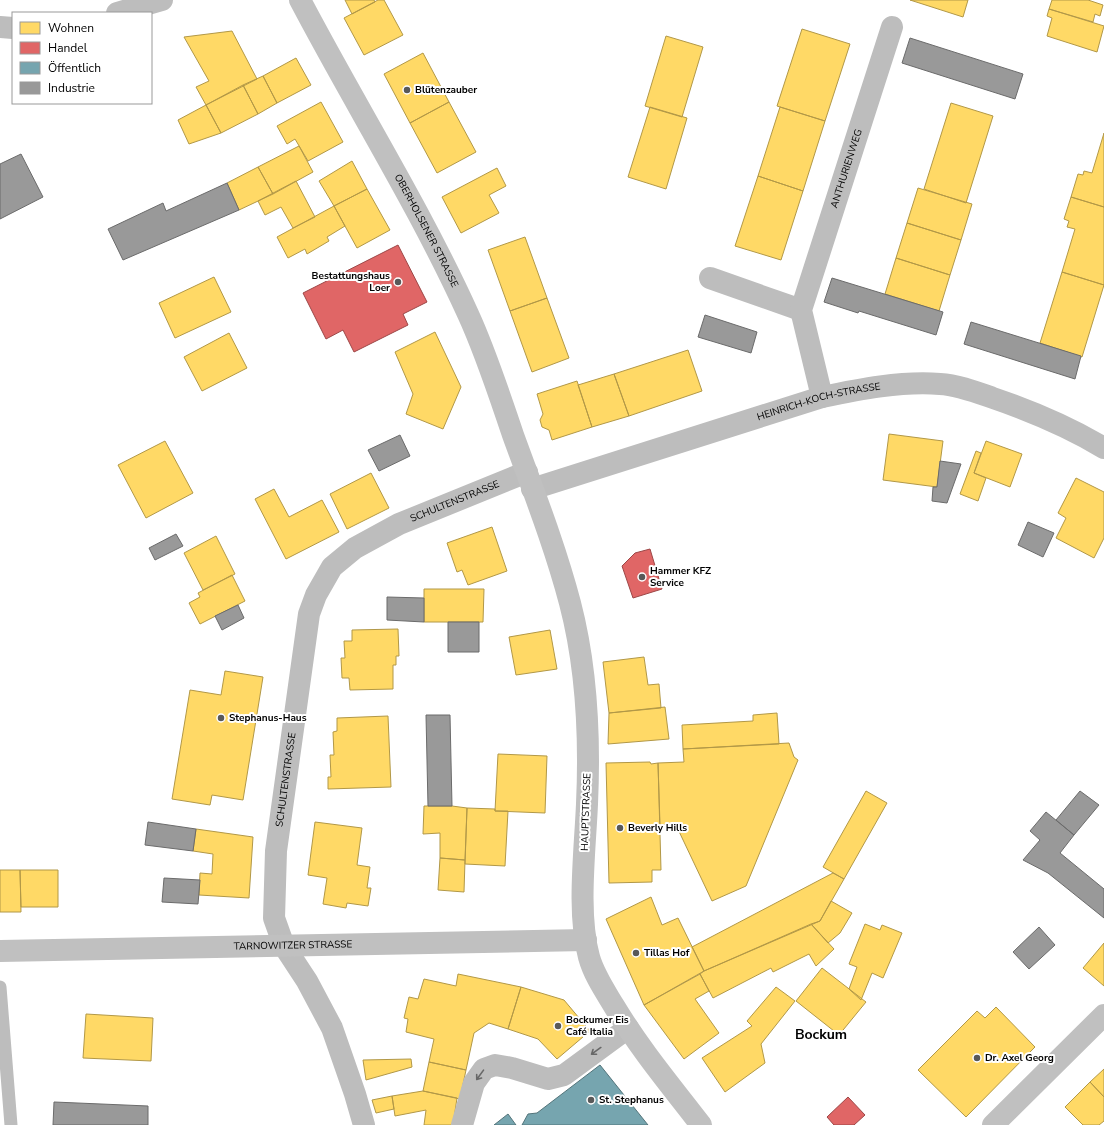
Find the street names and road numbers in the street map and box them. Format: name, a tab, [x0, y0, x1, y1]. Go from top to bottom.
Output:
street label: ANTHURIENWEG	[827, 127, 866, 210]
street label: OBERHOLSENER STRASSE	[391, 172, 462, 290]
street label: HEINRICH-KOCH-STRASSE	[755, 379, 882, 424]
street label: SCHULTENSTRASSE	[408, 477, 502, 526]
street label: SCHULTENSTRASSE	[272, 731, 299, 828]
street label: HAUPTSTRASSE	[578, 773, 594, 851]
street label: TARNOWITZER STRASSE	[233, 937, 353, 954]

